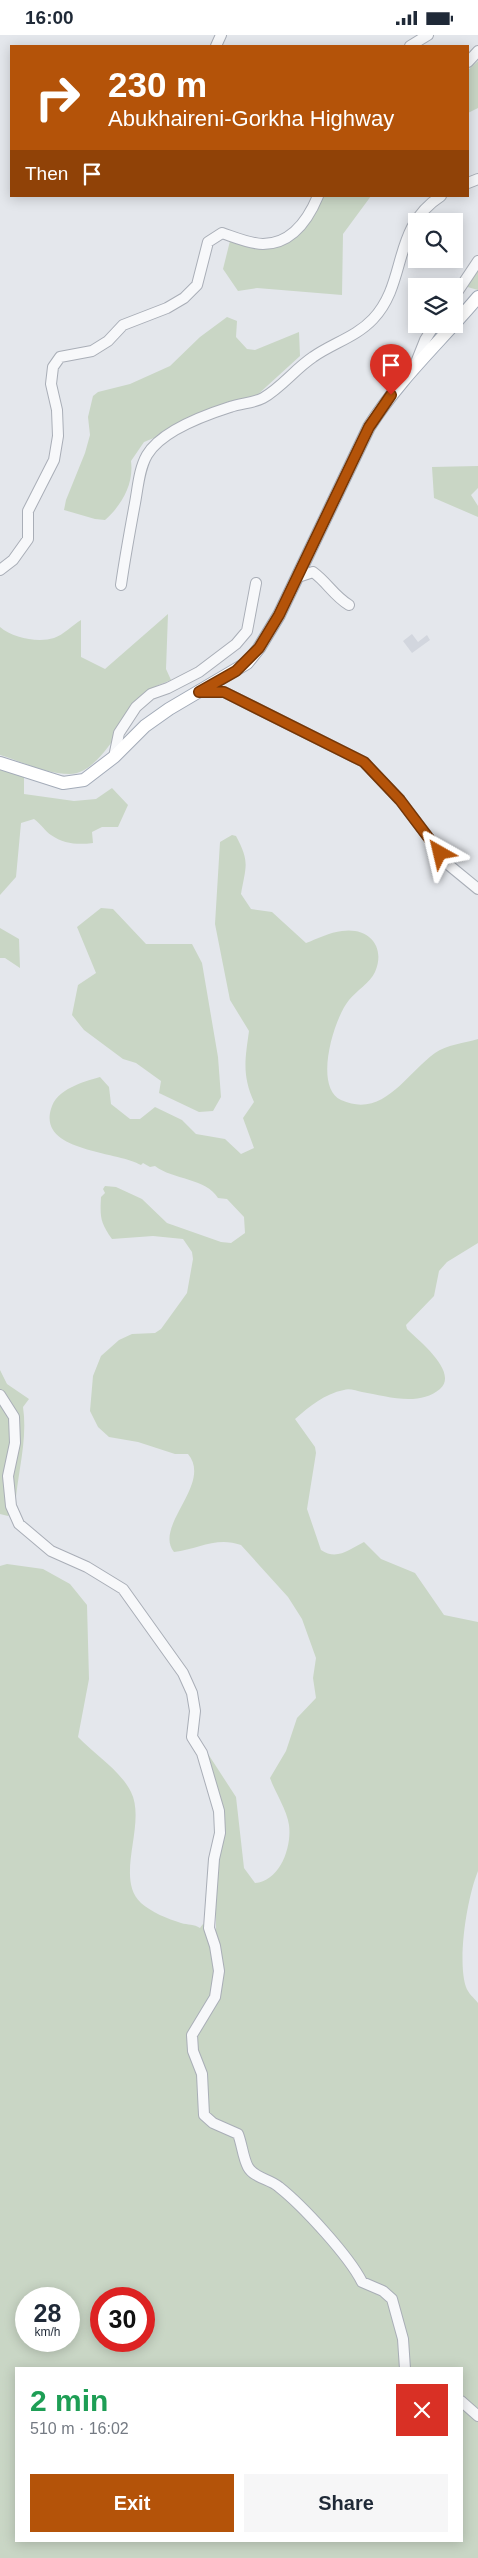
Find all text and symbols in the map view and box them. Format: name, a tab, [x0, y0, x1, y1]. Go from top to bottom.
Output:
text: 16:00	[25, 7, 74, 28]
icon: right	[25, 65, 90, 130]
text: 230 m	[108, 65, 207, 104]
text: Abukhaireni-Gorkha Highway	[108, 106, 394, 131]
icon: arrive	[78, 160, 106, 188]
text: Then	[25, 163, 68, 184]
map controls	[408, 213, 463, 333]
button: search	[408, 213, 463, 268]
button: layers	[408, 278, 463, 333]
pin	[370, 344, 412, 395]
icon: arrive	[377, 351, 405, 379]
position arrow	[413, 826, 465, 878]
speed limit sign: 30	[90, 2287, 155, 2352]
text: 28	[34, 2299, 61, 2327]
text: km/h	[34, 2325, 61, 2339]
text: 2 min	[30, 2384, 108, 2417]
button: close	[396, 2384, 448, 2436]
text: 510 m · 16:02	[30, 2420, 129, 2437]
button: Exit	[30, 2474, 234, 2532]
button: Share	[244, 2474, 448, 2532]

